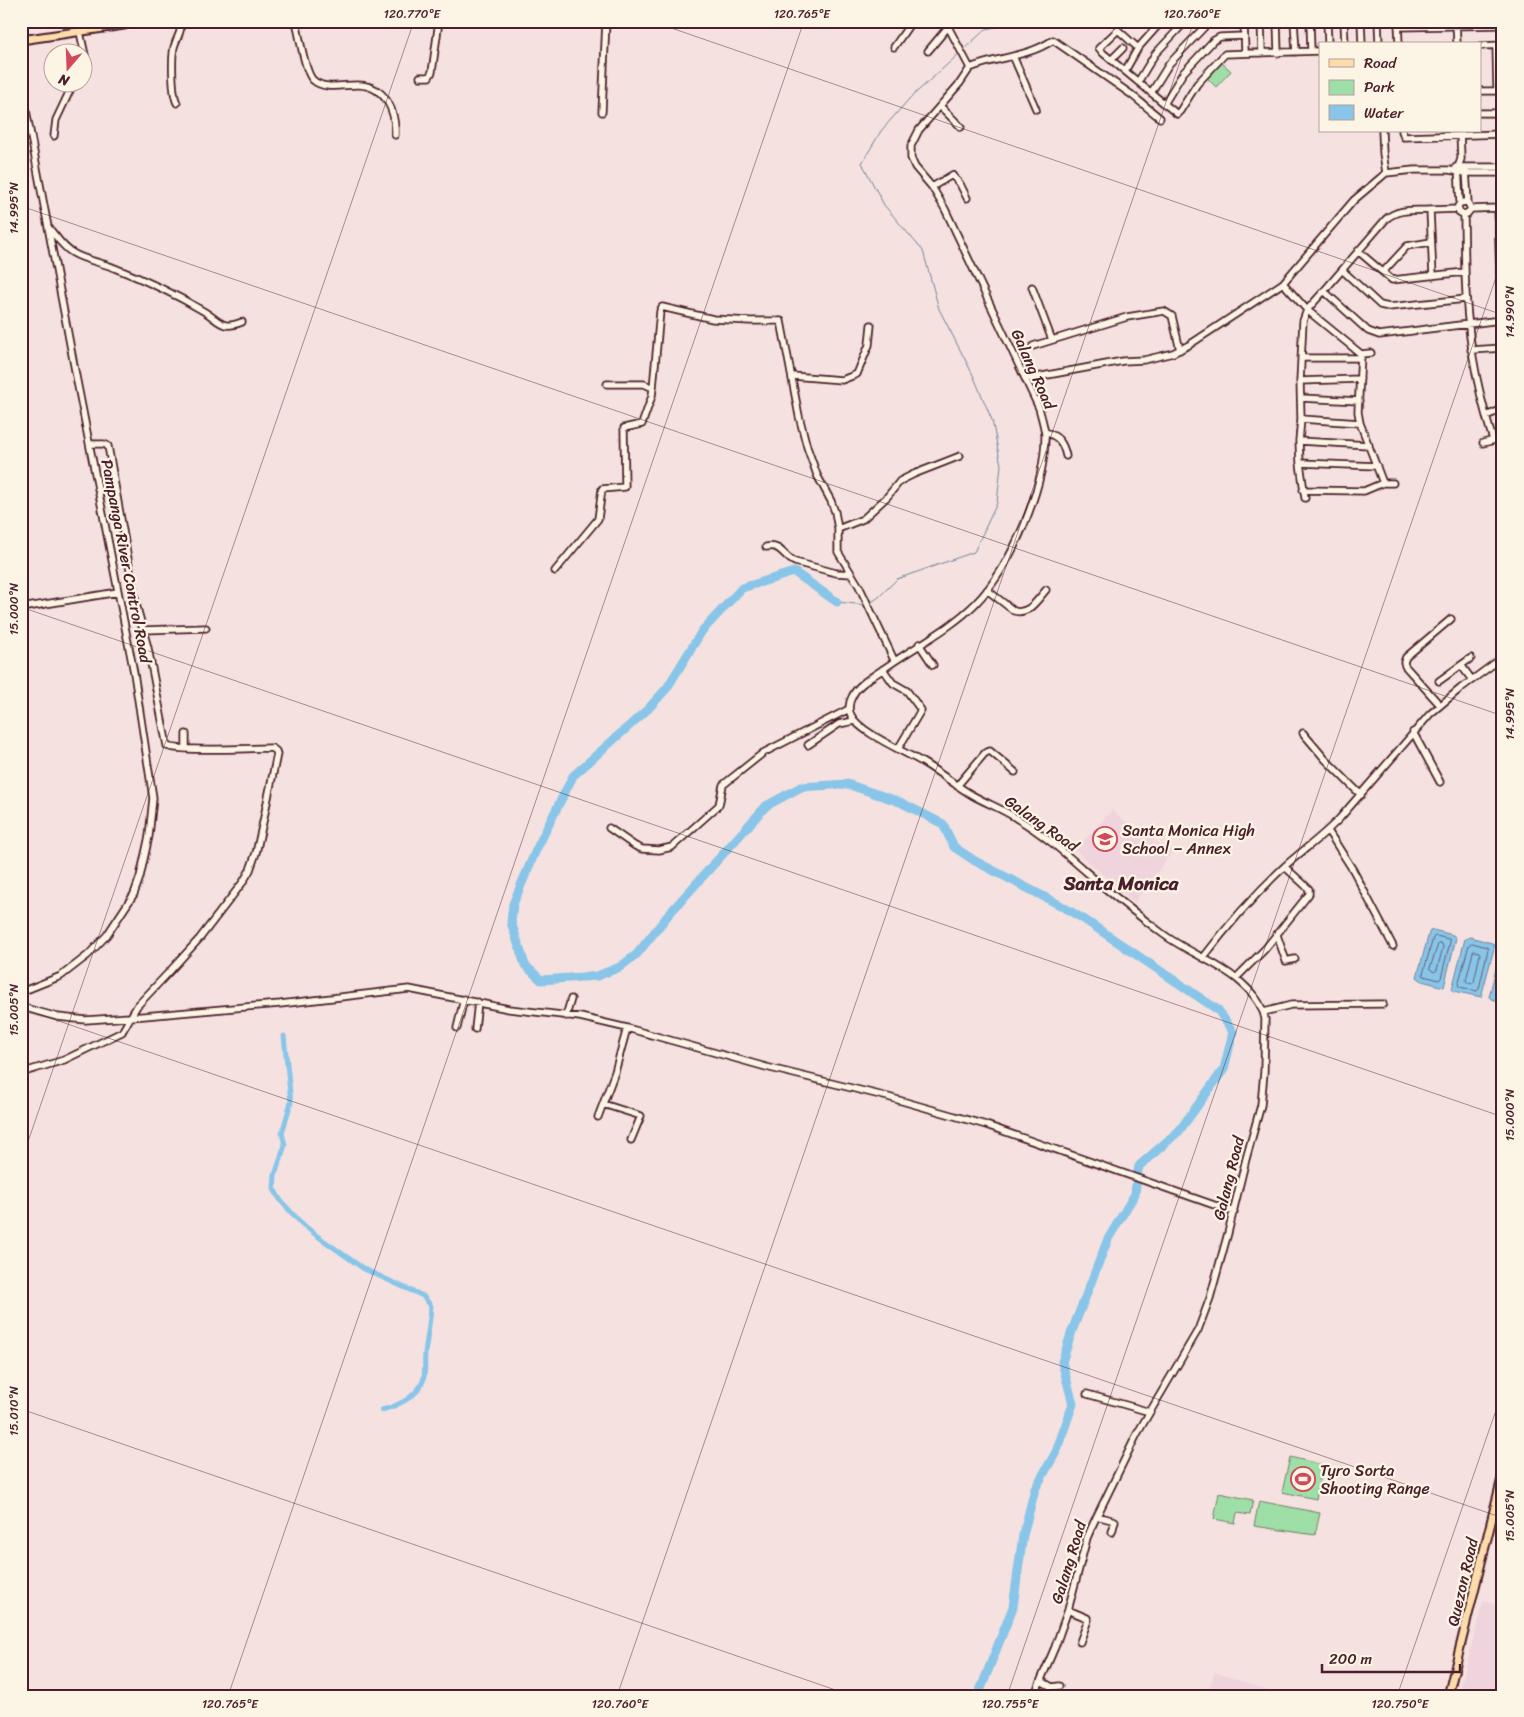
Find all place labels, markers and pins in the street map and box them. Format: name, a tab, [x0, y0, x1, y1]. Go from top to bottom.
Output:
place label: Santa Monica High School – Annex	[1122, 816, 1255, 863]
school or university icon: Santa Monica High School – Annex	[1092, 826, 1118, 852]
place label: Tyro Sorta Shooting Range	[1320, 1456, 1430, 1503]
sports icon: Tyro Sorta Shooting Range	[1290, 1466, 1316, 1492]

